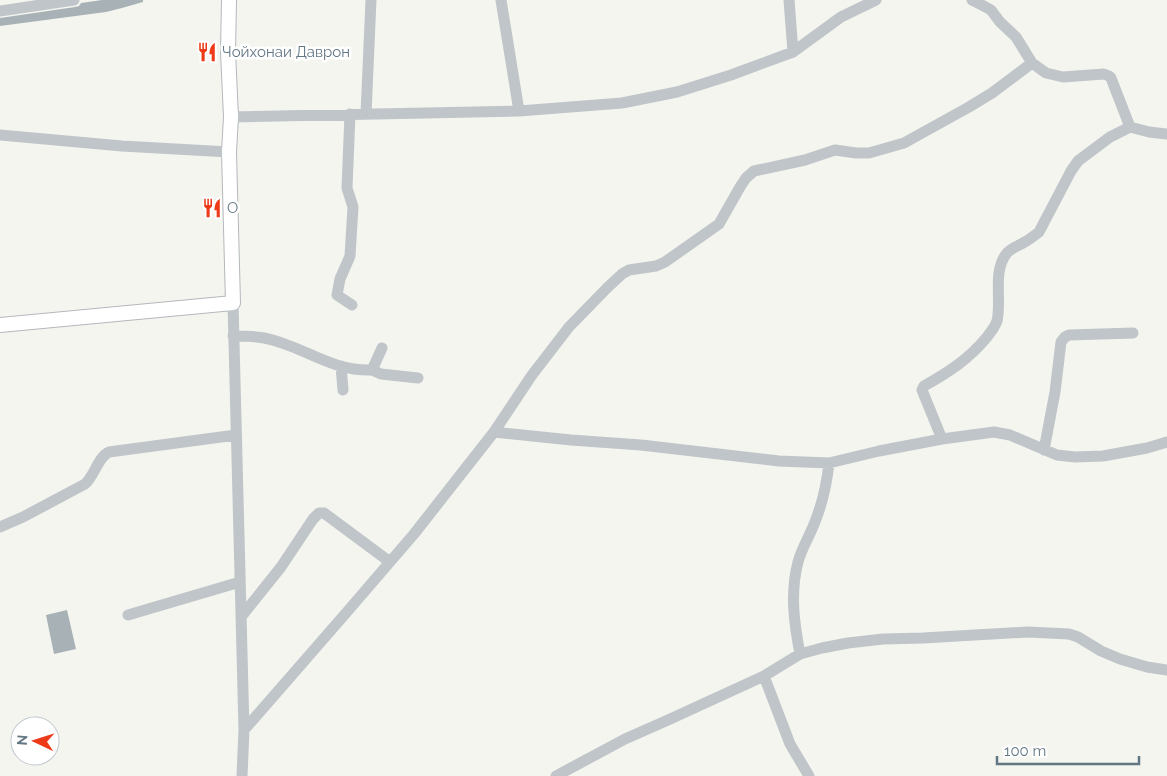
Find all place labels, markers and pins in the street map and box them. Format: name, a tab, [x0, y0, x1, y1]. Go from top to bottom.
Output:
restaurant icon: Чойхонаи Даврон	[196, 41, 218, 63]
place label: Чойхонаи Даврон	[222, 43, 350, 61]
restaurant icon: O	[201, 197, 223, 219]
place label: O	[227, 199, 238, 217]

